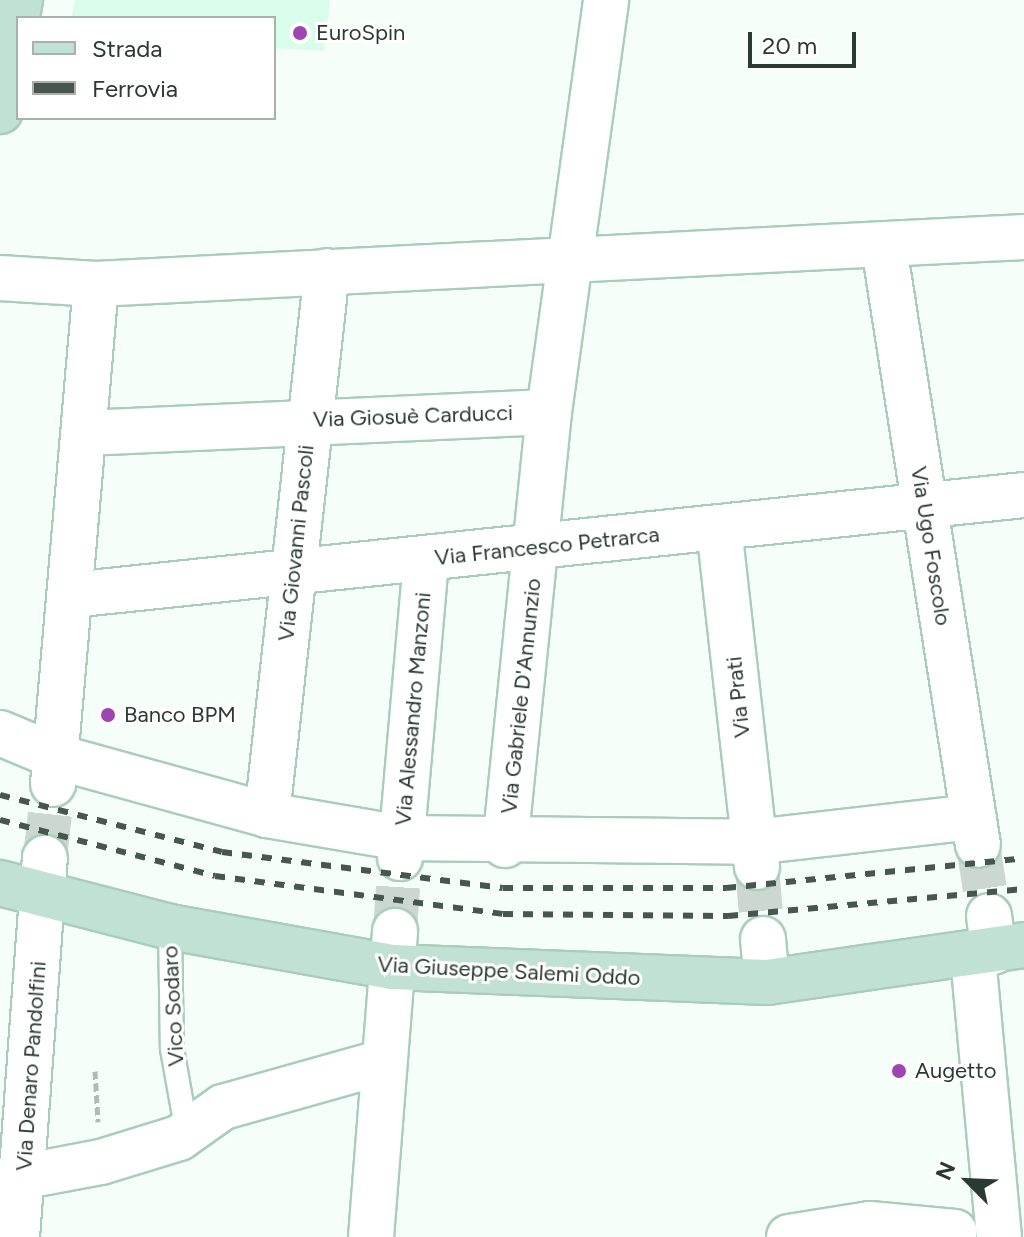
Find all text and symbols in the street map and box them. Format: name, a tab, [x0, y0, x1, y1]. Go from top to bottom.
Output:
legend	[16, 16, 276, 120]
scale bar	[752, 16, 860, 66]
place label: EuroSpin	[316, 20, 405, 46]
marker: EuroSpin	[291, 24, 309, 42]
text: 20 m	[762, 31, 817, 60]
text: Strada	[92, 34, 162, 63]
text: Ferrovia	[92, 74, 178, 103]
street label: Via Giosuè Carducci	[313, 399, 513, 433]
street label: Via Giovanni Pascoli	[273, 443, 319, 643]
street label: Via Ugo Foscolo	[905, 465, 957, 627]
street label: Via Francesco Petrarca	[433, 521, 661, 571]
street label: Via Gabriele D'Annunzio	[495, 577, 547, 815]
street label: Via Alessandro Manzoni	[390, 591, 436, 827]
street label: Via Prati	[721, 655, 755, 739]
place label: Banco BPM	[124, 702, 236, 728]
marker: Banco BPM	[99, 706, 117, 724]
street label: Vico Sodaro	[157, 945, 189, 1067]
street label: Via Giuseppe Salemi Oddo	[377, 951, 641, 991]
street label: Via Denaro Pandolfini	[10, 960, 52, 1172]
place label: Augetto	[915, 1058, 996, 1084]
marker: Augetto	[890, 1062, 908, 1080]
north arrow	[928, 1141, 1008, 1221]
text: N	[930, 1158, 961, 1184]

